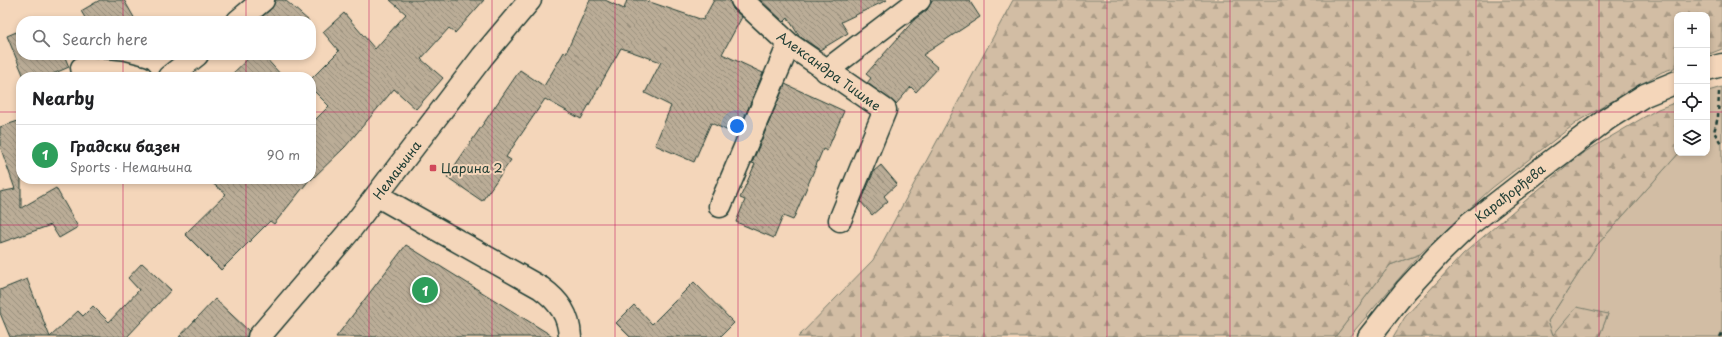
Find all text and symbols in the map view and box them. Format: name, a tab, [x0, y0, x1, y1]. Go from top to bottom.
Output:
map controls	[1674, 12, 1710, 156]
button: +	[1674, 12, 1710, 48]
search box	[16, 16, 316, 60]
street label: Александра Тишме	[773, 26, 885, 115]
icon: search	[30, 27, 52, 49]
text: Search here	[62, 27, 148, 50]
button: −	[1674, 48, 1710, 84]
button: locate	[1674, 84, 1710, 120]
text: Nearby	[32, 85, 94, 111]
your location	[727, 116, 747, 136]
button: layers	[1674, 120, 1710, 156]
text: Градски базен	[70, 134, 180, 157]
street label: Немањина	[368, 136, 426, 203]
text: 1	[42, 145, 48, 164]
text: 90 m	[267, 145, 300, 164]
text: Sports · Немањина	[70, 157, 192, 176]
place label: Царина 2	[441, 158, 503, 177]
street label: Карађорђева	[1471, 159, 1550, 226]
marker: Царина 2	[428, 163, 438, 173]
pin: 1	[412, 275, 438, 305]

